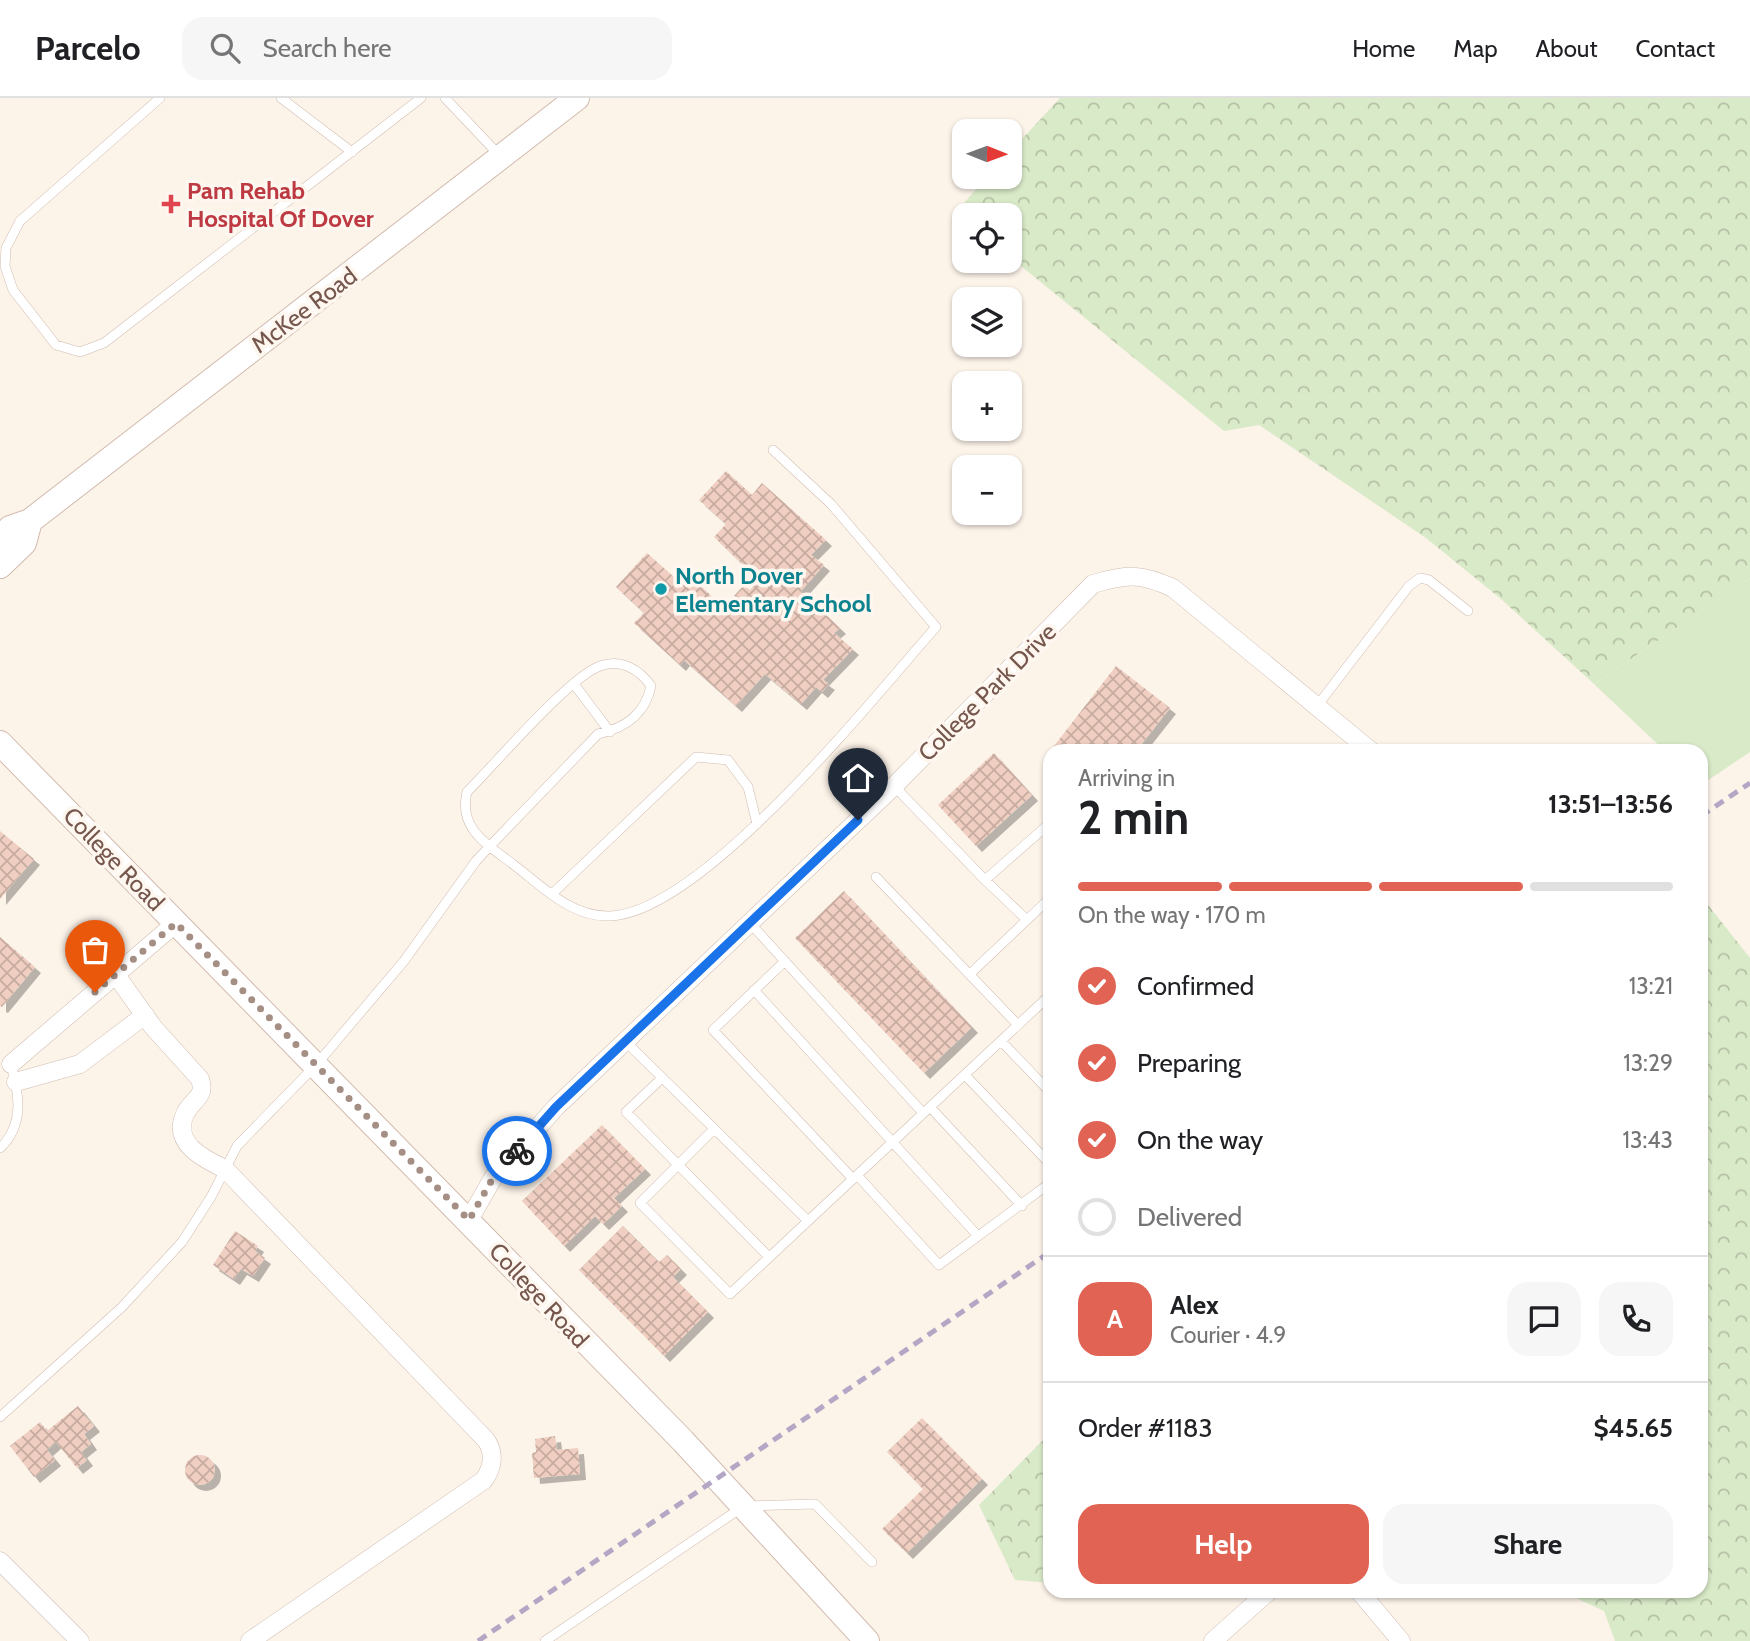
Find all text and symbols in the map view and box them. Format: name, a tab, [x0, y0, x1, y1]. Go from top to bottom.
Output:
search box	[182, 17, 672, 80]
text: Parcelo	[35, 28, 140, 68]
icon: search	[206, 29, 244, 67]
text: Search here	[262, 32, 392, 64]
text: Home	[1352, 34, 1415, 63]
text: Map	[1453, 34, 1498, 63]
text: About	[1536, 34, 1598, 63]
text: Contact	[1636, 34, 1715, 63]
north arrow	[952, 119, 1022, 189]
map controls	[952, 119, 1022, 525]
place label: Pam Rehab Hospital Of Dover	[187, 176, 374, 233]
marker: Pam Rehab Hospital Of Dover	[161, 194, 181, 214]
button: locate	[952, 203, 1022, 273]
street label: McKee Road	[245, 261, 363, 359]
button: layers	[952, 287, 1022, 357]
button: +	[952, 371, 1022, 441]
button: −	[952, 455, 1022, 525]
place label: North Dover Elementary School	[675, 561, 872, 618]
marker: North Dover Elementary School	[653, 581, 669, 597]
street label: College Park Drive	[912, 617, 1062, 767]
pin	[828, 748, 888, 820]
icon: home	[839, 759, 877, 797]
text: Arriving in	[1078, 764, 1175, 792]
text: 13:51–13:56	[1548, 788, 1673, 820]
text: 2 min	[1078, 790, 1189, 846]
street label: College Road	[57, 801, 171, 917]
text: On the way · 170 m	[1078, 901, 1266, 929]
pin	[65, 920, 125, 992]
icon: bag	[76, 931, 114, 969]
icon: check	[1078, 967, 1116, 1005]
text: Confirmed	[1137, 970, 1254, 1002]
text: 13:21	[1629, 972, 1673, 1000]
icon: check	[1078, 1044, 1116, 1082]
text: Preparing	[1137, 1047, 1241, 1079]
text: 13:29	[1623, 1049, 1673, 1077]
courier	[482, 1116, 552, 1186]
icon: check	[1078, 1121, 1116, 1159]
text: On the way	[1137, 1124, 1263, 1156]
text: 13:43	[1623, 1126, 1673, 1154]
icon: bike	[498, 1132, 536, 1170]
text: Delivered	[1137, 1201, 1242, 1233]
street label: College Road	[483, 1237, 595, 1353]
button: chat	[1507, 1282, 1581, 1356]
button: phone	[1599, 1282, 1673, 1356]
text: Alex	[1170, 1289, 1219, 1321]
text: A	[1107, 1303, 1123, 1335]
text: Courier · 4.9	[1170, 1321, 1286, 1349]
text: Order #1183	[1078, 1412, 1213, 1444]
text: $45.65	[1593, 1412, 1673, 1444]
button: Help	[1078, 1504, 1369, 1584]
button: Share	[1383, 1504, 1673, 1584]

